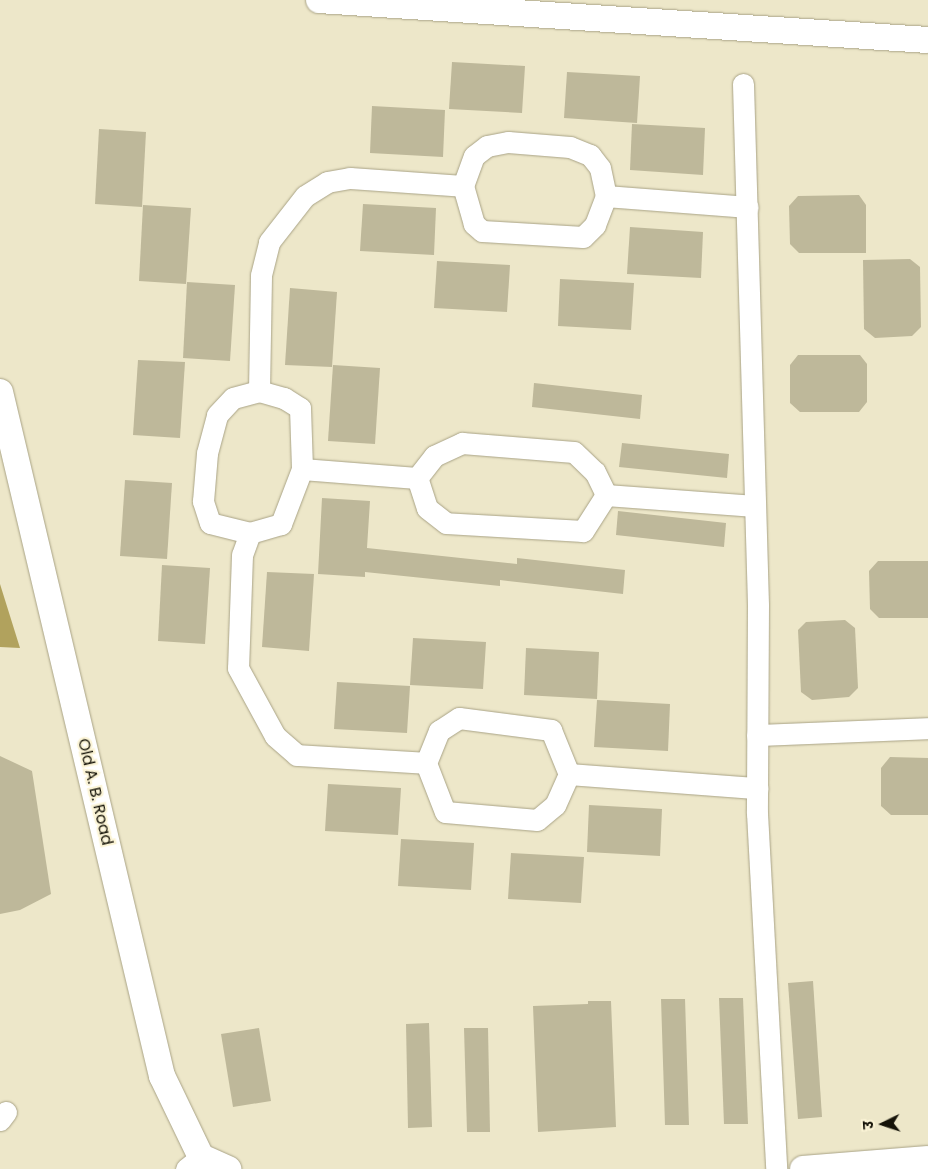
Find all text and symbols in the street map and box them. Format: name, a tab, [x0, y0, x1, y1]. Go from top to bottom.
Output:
street label: Old A. B. Road	[73, 737, 117, 847]
north arrow	[858, 1099, 908, 1149]
text: उ	[858, 1120, 878, 1130]

